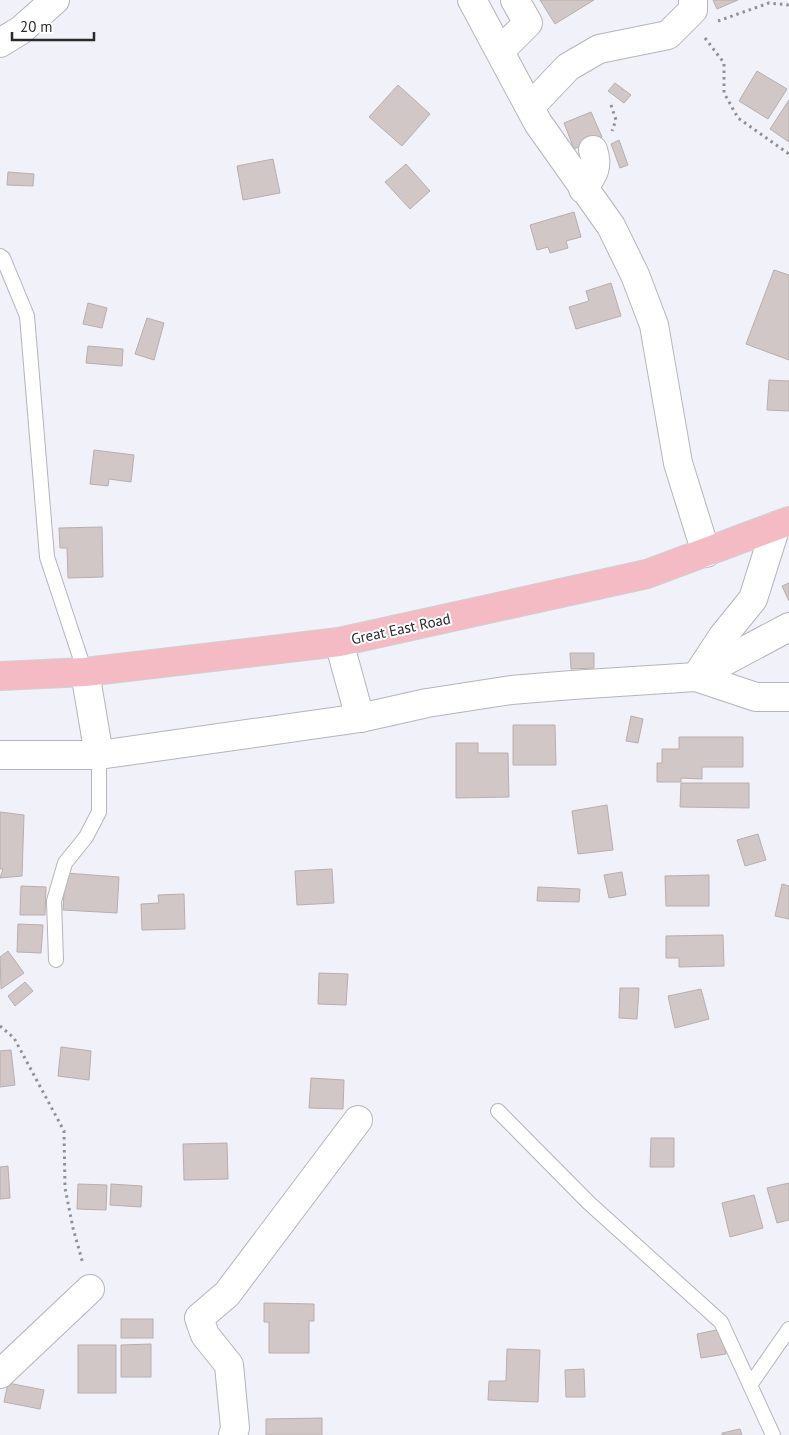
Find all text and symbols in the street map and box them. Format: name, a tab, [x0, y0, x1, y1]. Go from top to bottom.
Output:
scale bar	[12, 10, 95, 42]
text: 20 m	[20, 17, 53, 36]
street label: Great East Road	[349, 609, 452, 648]

